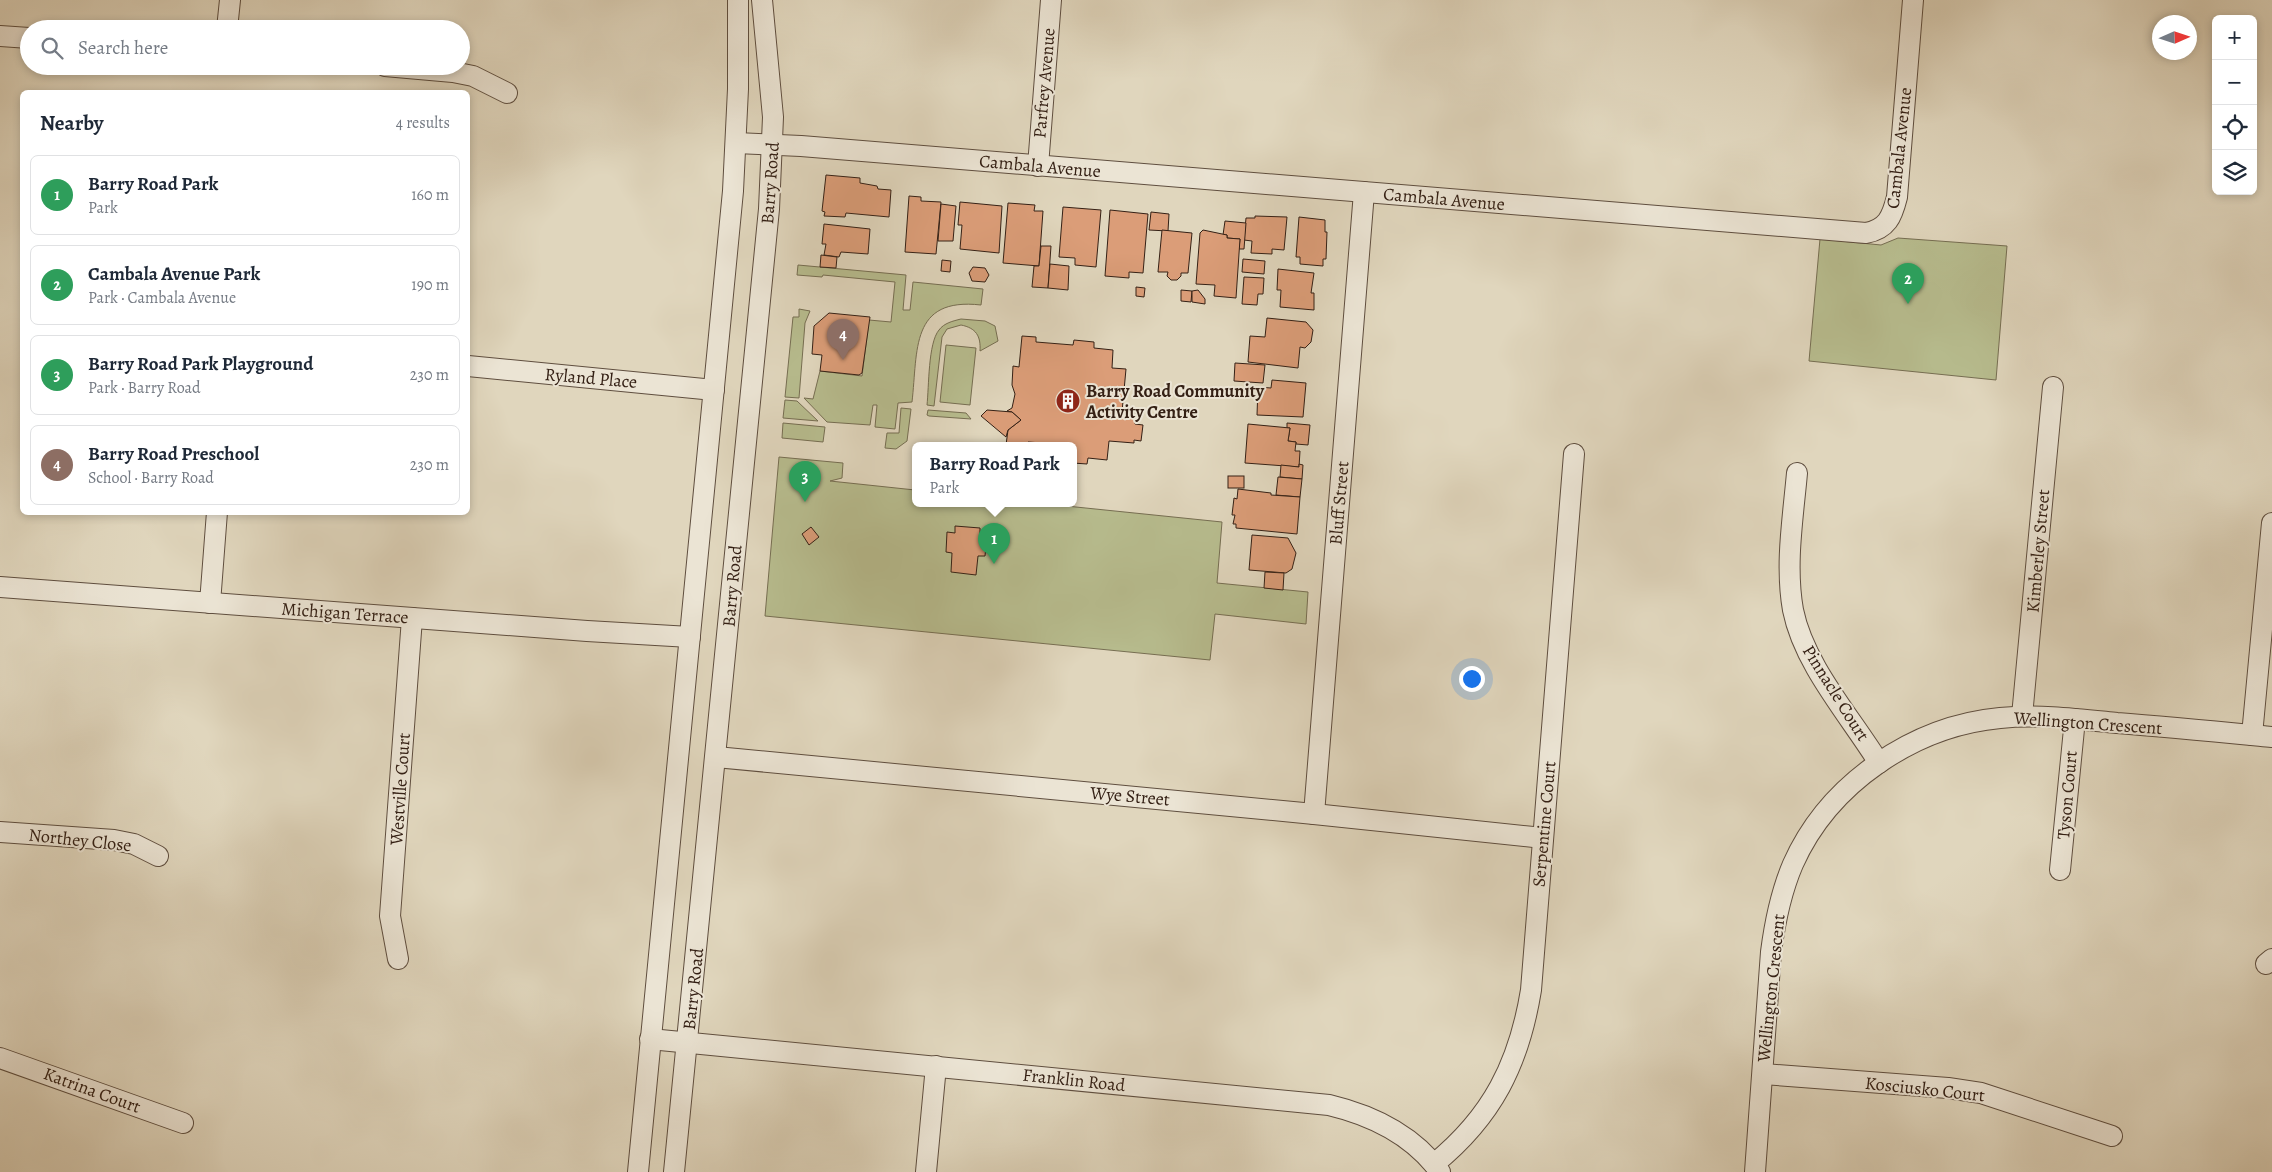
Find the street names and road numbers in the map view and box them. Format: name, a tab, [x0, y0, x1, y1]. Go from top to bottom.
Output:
street label: Parfrey Avenue	[1027, 27, 1061, 139]
street label: Cambala Avenue	[1881, 86, 1917, 210]
street label: Barry Road	[755, 141, 785, 225]
street label: Cambala Avenue	[978, 149, 1102, 183]
street label: Cambala Avenue	[1382, 182, 1506, 216]
street label: Ryland Place	[544, 362, 638, 394]
street label: Bluff Street	[1323, 460, 1355, 546]
street label: Kimberley Street	[2021, 488, 2055, 614]
street label: Barry Road	[716, 544, 748, 628]
street label: Michigan Terrace	[281, 597, 409, 629]
street label: Pinnacle Court	[1797, 640, 1875, 746]
street label: Wellington Crescent	[2012, 706, 2163, 740]
street label: Westville Court	[384, 732, 416, 847]
street label: Tyson Court	[2051, 750, 2083, 840]
street label: Serpentine Court	[1527, 760, 1561, 888]
street label: Wye Street	[1088, 780, 1171, 811]
street label: Northey Close	[27, 823, 133, 857]
street label: Wellington Crescent	[1751, 913, 1791, 1064]
street label: Barry Road	[677, 947, 709, 1031]
street label: Katrina Court	[40, 1061, 144, 1119]
street label: Franklin Road	[1021, 1063, 1127, 1097]
street label: Kosciusko Court	[1864, 1071, 1986, 1107]

